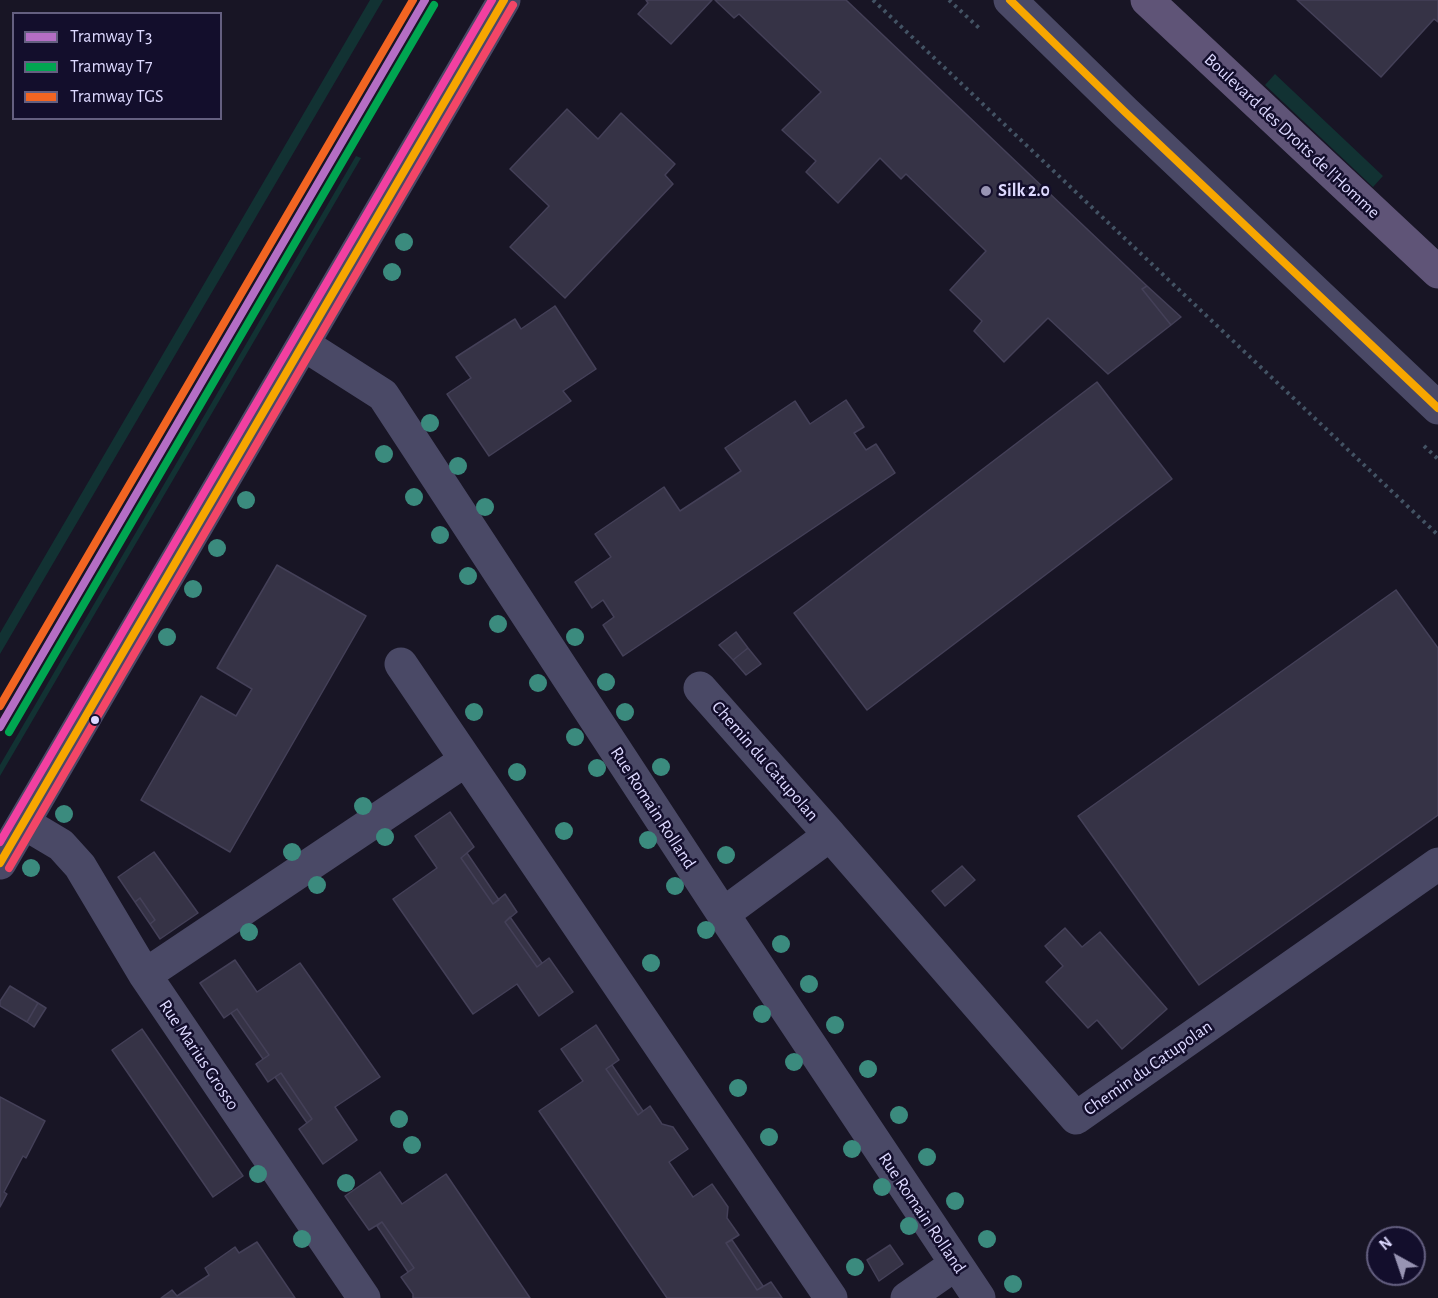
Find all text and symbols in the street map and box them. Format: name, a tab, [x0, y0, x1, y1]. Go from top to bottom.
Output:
legend	[12, 12, 222, 120]
text: Tramway T3	[70, 28, 152, 46]
street label: Boulevard des Droits de l'Homme	[1200, 49, 1384, 223]
text: Tramway T7	[70, 58, 152, 76]
text: Tramway TGS	[70, 88, 163, 106]
place label: Silk 2.0	[998, 180, 1050, 202]
marker: Silk 2.0	[979, 184, 993, 198]
street label: Chemin du Catupolan	[707, 697, 823, 825]
unlabelled marker	[89, 714, 101, 726]
street label: Rue Romain Rolland	[605, 743, 701, 873]
street label: Rue Marius Grosso	[154, 996, 244, 1114]
street label: Chemin du Catupolan	[1080, 1016, 1216, 1120]
street label: Rue Romain Rolland	[874, 1148, 970, 1278]
north arrow	[1366, 1226, 1426, 1286]
text: N	[1376, 1234, 1395, 1253]

